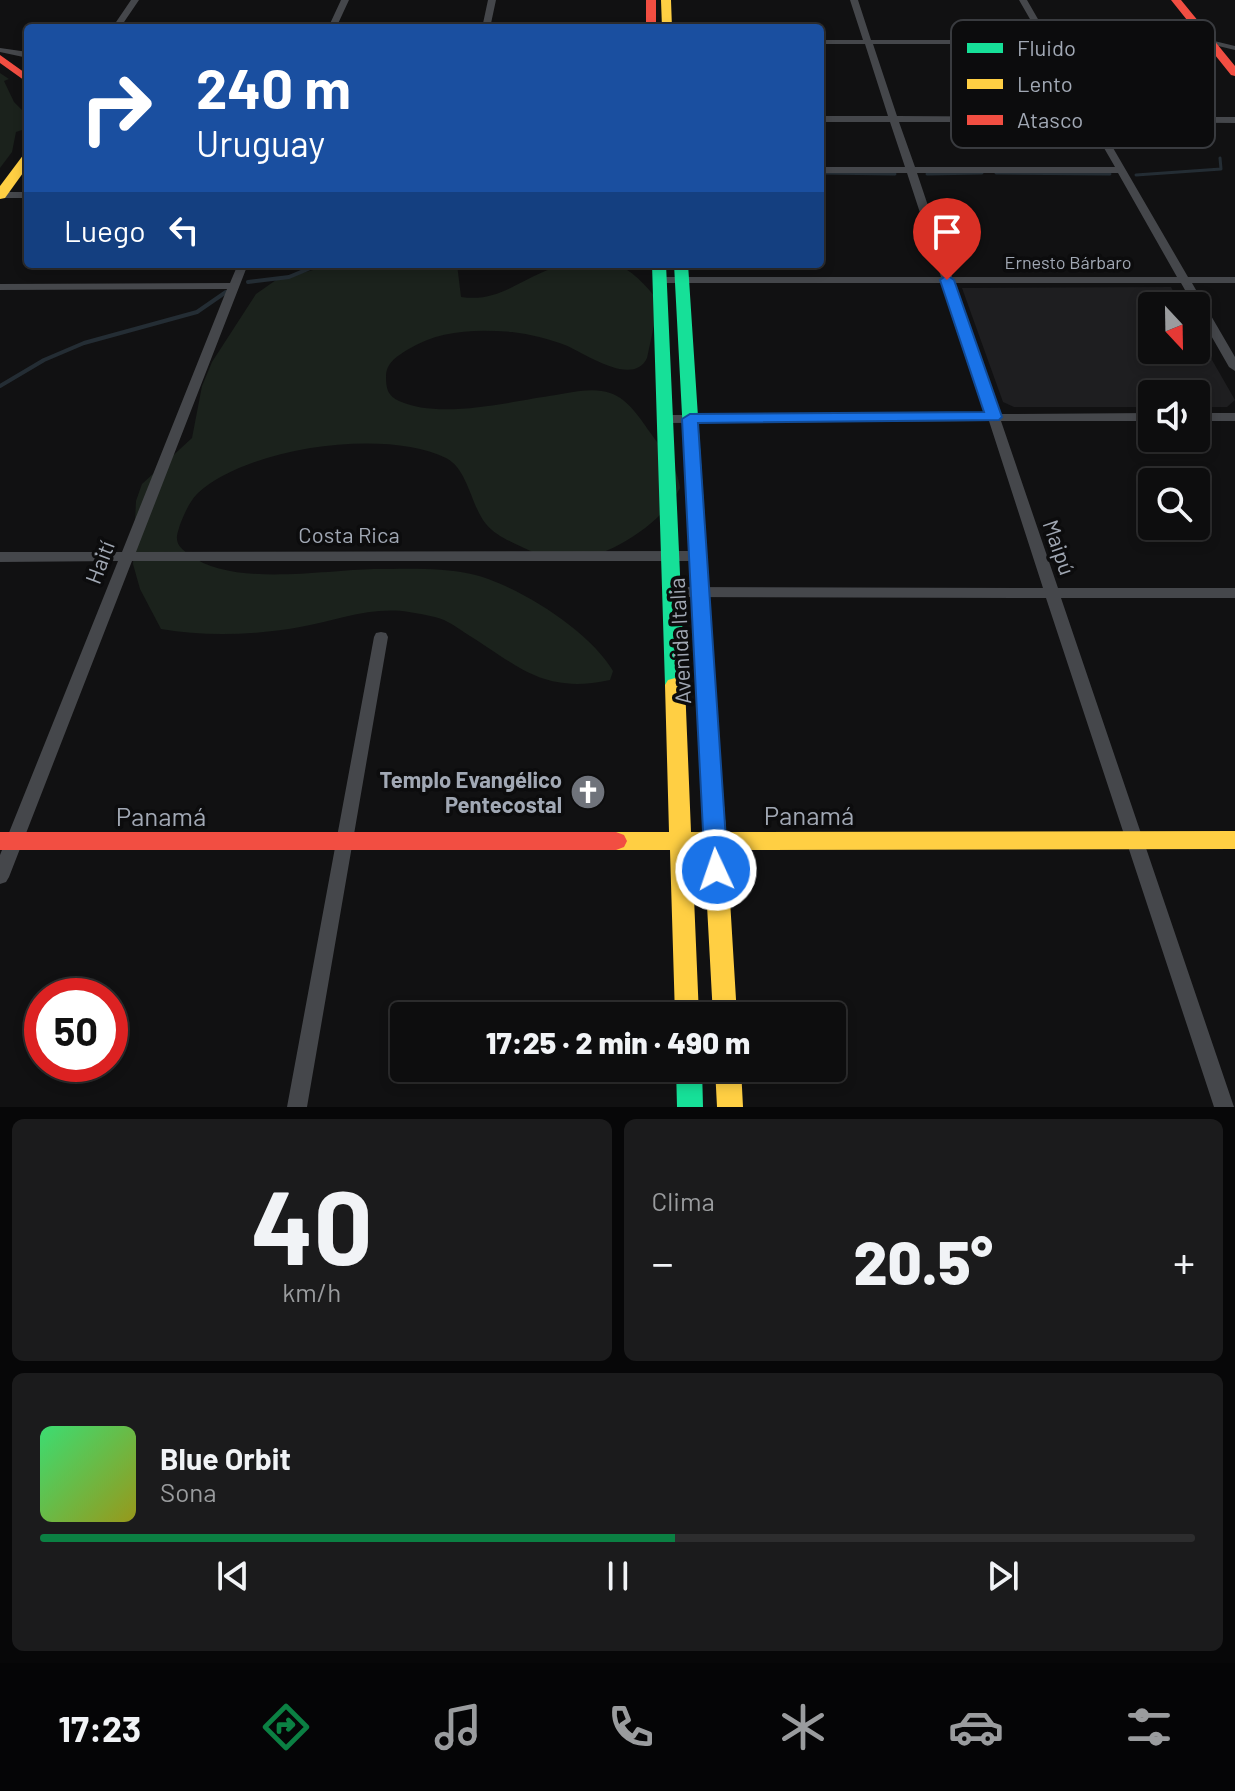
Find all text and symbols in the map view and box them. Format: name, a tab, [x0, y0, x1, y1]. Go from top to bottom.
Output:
legend	[951, 20, 1215, 148]
text: Fluido	[1017, 34, 1076, 60]
text: 240 m	[196, 53, 351, 120]
icon: right	[64, 56, 168, 160]
text: Lento	[1017, 70, 1073, 96]
text: Atasco	[1017, 106, 1083, 132]
text: Uruguay	[196, 121, 325, 164]
pin	[913, 198, 981, 280]
icon: left	[162, 208, 206, 252]
icon: arrive	[925, 210, 969, 254]
text: Luego	[64, 212, 146, 248]
street label: Ernesto Bárbaro	[1005, 251, 1132, 273]
north arrow	[1138, 292, 1210, 364]
map controls	[1138, 292, 1210, 540]
button: sound	[1138, 380, 1210, 452]
button: search	[1138, 468, 1210, 540]
street label: Maipú	[1038, 516, 1082, 578]
street label: Costa Rica	[298, 521, 400, 547]
street label: Haití	[79, 537, 119, 587]
street label: Avenida Italia	[663, 577, 695, 705]
place label: Templo Evangélico Pentecostal	[380, 766, 562, 817]
church icon: Templo Evangélico Pentecostal	[569, 773, 607, 811]
street label: Panamá	[764, 799, 854, 830]
street label: Panamá	[116, 800, 206, 831]
position arrow	[674, 828, 758, 912]
speed limit sign: 50	[24, 978, 128, 1082]
text: 17:25 · 2 min · 490 m	[486, 1024, 750, 1060]
text: 40	[251, 1161, 373, 1286]
text: Clima	[652, 1185, 715, 1216]
text: 20.5°	[853, 1225, 993, 1297]
text: −	[652, 1235, 674, 1288]
text: +	[1173, 1235, 1195, 1288]
text: km/h	[282, 1276, 341, 1307]
text: Blue Orbit	[160, 1440, 291, 1476]
text: Sona	[160, 1476, 217, 1507]
icon: previous	[211, 1554, 255, 1598]
icon: pause	[596, 1554, 640, 1598]
icon: next	[981, 1554, 1025, 1598]
icon: directions	[258, 1699, 314, 1755]
icon: music	[430, 1699, 486, 1755]
icon: phone	[603, 1699, 659, 1755]
icon: climate	[775, 1699, 831, 1755]
icon: car	[948, 1699, 1004, 1755]
icon: filters	[1121, 1699, 1177, 1755]
text: 17:23	[58, 1706, 141, 1749]

